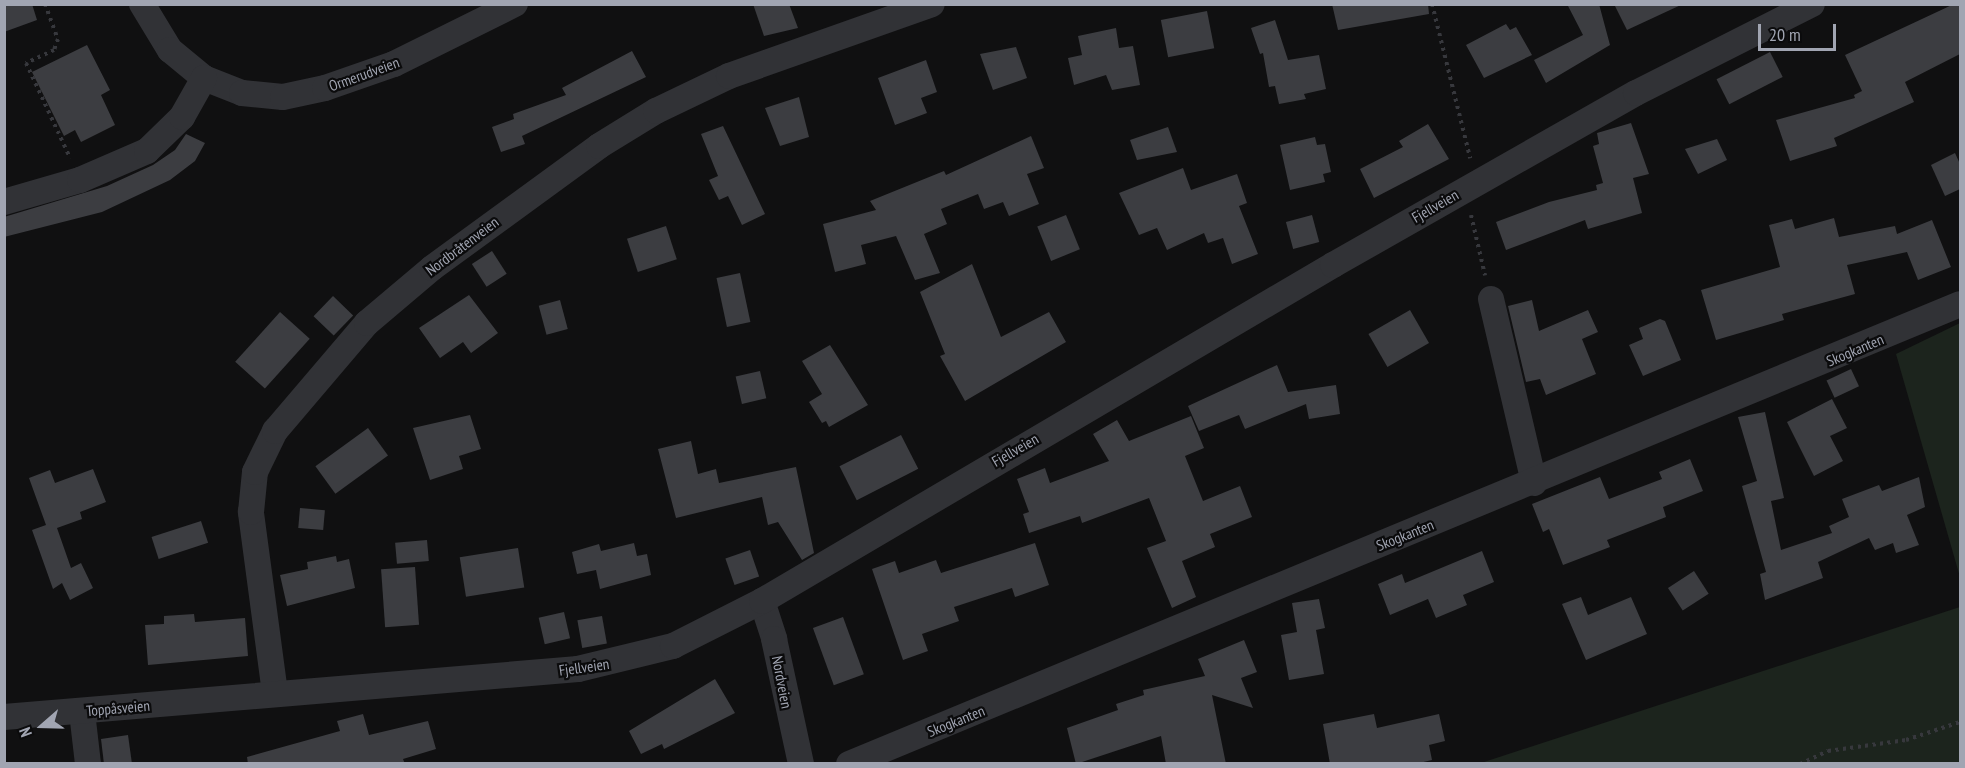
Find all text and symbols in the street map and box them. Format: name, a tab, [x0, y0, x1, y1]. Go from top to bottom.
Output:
scale bar	[1761, 12, 1839, 50]
text: 20 m	[1769, 23, 1801, 46]
street label: Ormerudveien	[326, 53, 402, 95]
street label: Fjellveien	[1409, 186, 1461, 226]
street label: Nordbråtenveien	[422, 213, 502, 279]
street label: Skogkanten	[1824, 330, 1886, 370]
street label: Fjellveien	[989, 430, 1041, 470]
street label: Skogkanten	[1374, 515, 1436, 555]
street label: Nordveien	[768, 654, 796, 710]
street label: Fjellveien	[558, 655, 610, 679]
north arrow	[12, 696, 72, 756]
street label: Toppåsveien	[85, 696, 151, 720]
street label: Skogkanten	[925, 701, 987, 741]
text: N	[14, 725, 36, 740]

